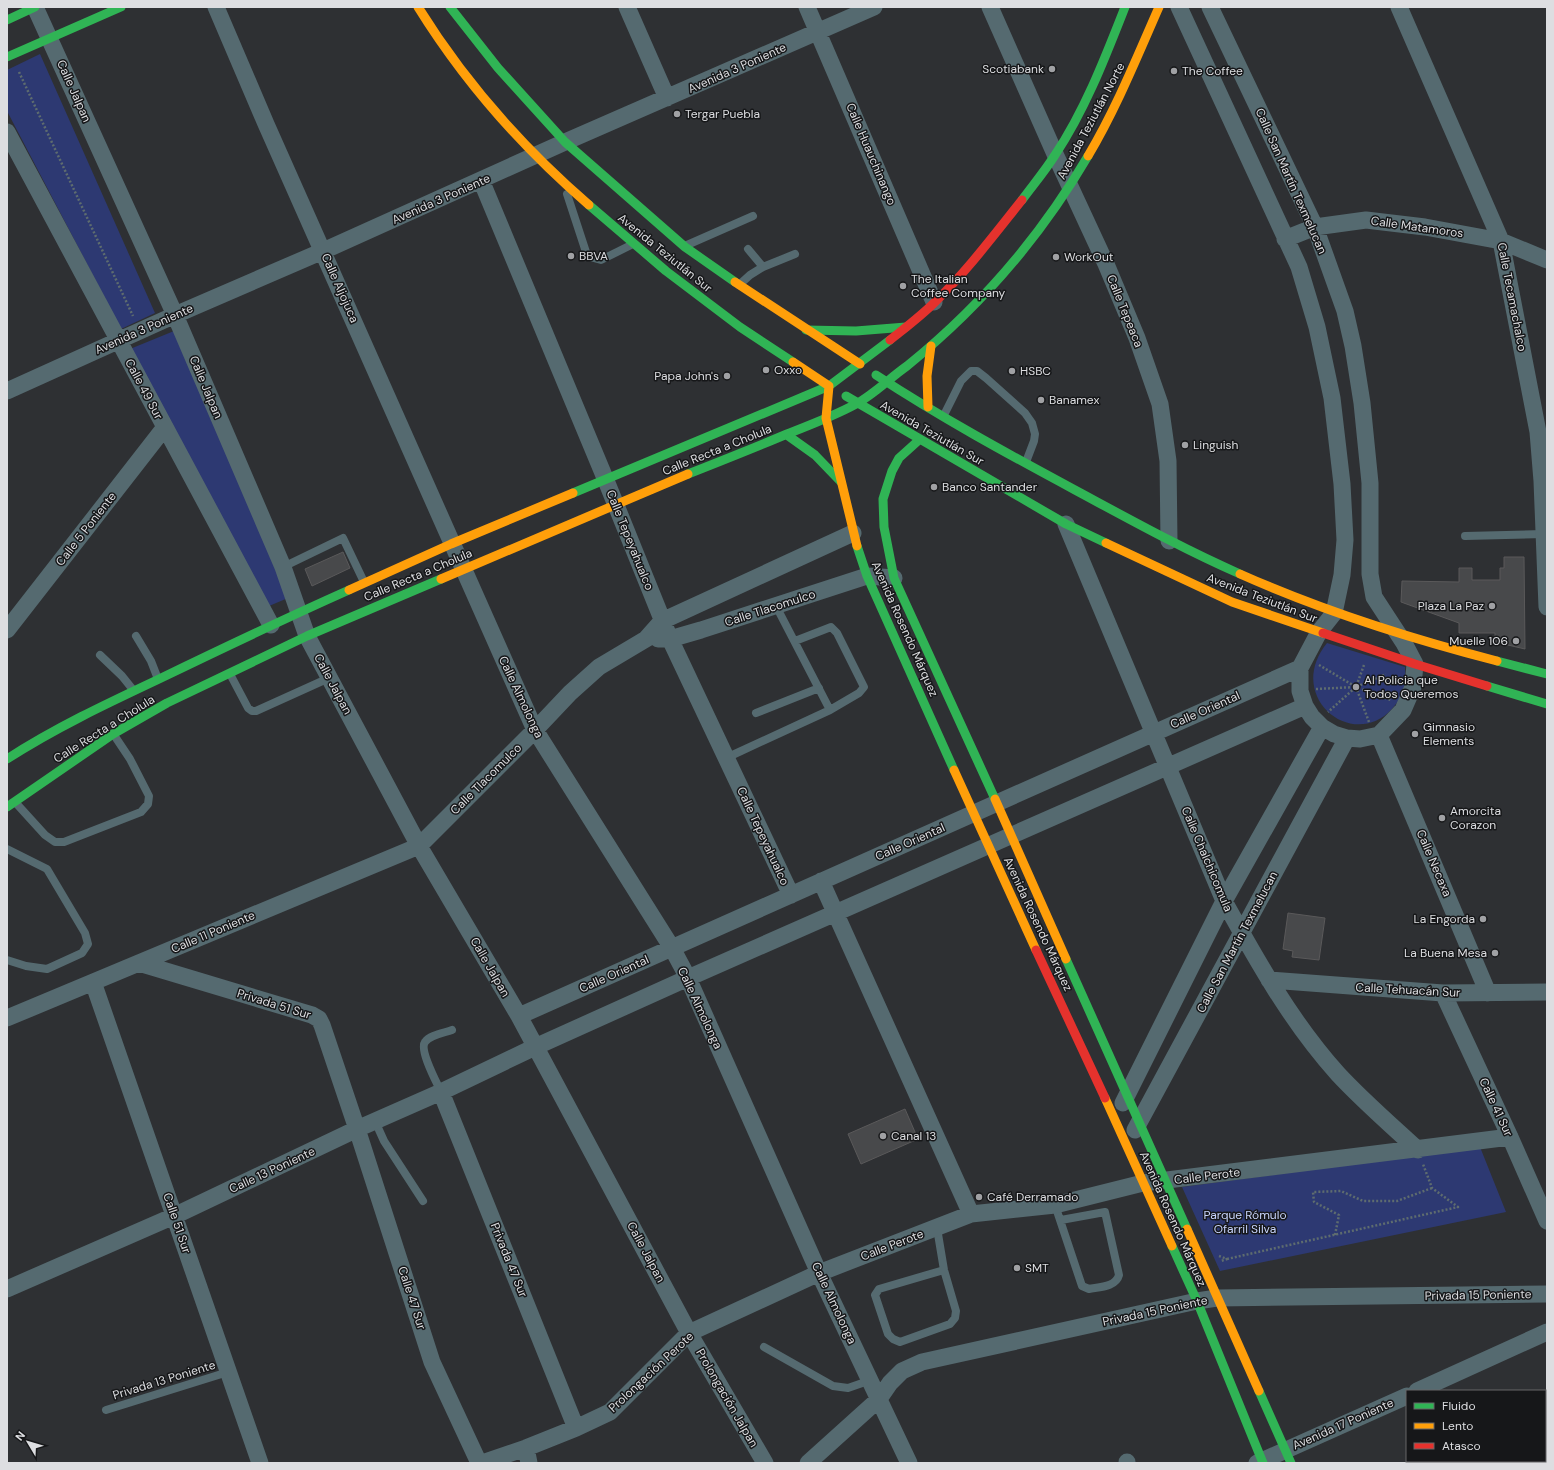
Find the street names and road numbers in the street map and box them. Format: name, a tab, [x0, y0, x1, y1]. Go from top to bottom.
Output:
street label: Avenida 3 Poniente	[685, 39, 789, 97]
street label: Calle Jalpan	[53, 57, 95, 125]
street label: Avenida Teziutlán Norte	[1053, 60, 1129, 182]
street label: Calle Huauchinango	[842, 100, 900, 208]
street label: Calle San Martín Texmelucan	[1252, 106, 1330, 257]
street label: Avenida 3 Poniente	[389, 170, 493, 228]
street label: Avenida Teziutlán Sur	[614, 210, 716, 296]
street label: Calle Matamoros	[1370, 213, 1464, 241]
street label: Calle Tecamachalco	[1494, 241, 1530, 353]
street label: Calle Aljojuca	[318, 251, 362, 325]
street label: Calle Tepeaca	[1103, 272, 1147, 350]
street label: Avenida 3 Poniente	[92, 300, 196, 358]
street label: Calle Jalpan	[186, 353, 226, 421]
street label: Calle 49 Sur	[121, 356, 167, 423]
street label: Avenida Teziutlán Sur	[877, 397, 987, 470]
street label: Calle Recta a Cholula	[660, 421, 774, 479]
street label: Calle Tepeyahualco	[603, 487, 657, 593]
street label: Calle 5 Poniente	[52, 489, 120, 569]
street label: Calle Recta a Cholula	[361, 545, 475, 605]
street label: Avenida Rosendo Márquez	[868, 559, 942, 699]
street label: Avenida Teziutlán Sur	[1204, 570, 1320, 627]
street label: Calle Tlacomulco	[723, 586, 817, 630]
street label: Calle Jalpan	[310, 651, 356, 717]
street label: Calle Almolonga	[495, 653, 547, 741]
street label: Calle Oriental	[1168, 687, 1242, 733]
street label: Calle Recta a Cholula	[50, 691, 158, 767]
street label: Calle Tlacomulco	[447, 740, 525, 818]
street label: Calle Tepeyahualco	[733, 784, 793, 888]
street label: Calle Chalchicomula	[1178, 804, 1236, 914]
street label: Calle Oriental	[873, 819, 947, 865]
street label: Calle Necaxa	[1413, 827, 1455, 899]
street label: Avenida Rosendo Márquez	[1000, 854, 1076, 994]
street label: Calle San Martín Texmelucan	[1193, 868, 1281, 1016]
street label: Calle 11 Poniente	[169, 907, 258, 957]
street label: Calle Jalpan	[466, 934, 514, 1000]
street label: Calle Oriental	[577, 951, 651, 997]
street label: Calle Almolonga	[674, 964, 726, 1052]
street label: Calle Tehuacán Sur	[1355, 979, 1461, 1001]
street label: Privada 51 Sur	[235, 985, 314, 1023]
street label: Calle 41 Sur	[1475, 1075, 1517, 1139]
street label: Calle 13 Poniente	[226, 1143, 318, 1197]
street label: Avenida Rosendo Márquez	[1136, 1149, 1210, 1289]
street label: Calle Perote	[1173, 1164, 1241, 1188]
street label: Calle 51 Sur	[159, 1191, 195, 1256]
street label: Calle Jalpan	[623, 1219, 669, 1285]
street label: Privada 47 Sur	[487, 1220, 531, 1300]
street label: Calle Perote	[858, 1226, 926, 1264]
street label: Calle Almolonga	[808, 1259, 860, 1347]
street label: Calle 47 Sur	[394, 1264, 430, 1332]
street label: Privada 15 Poniente	[1424, 1286, 1532, 1304]
street label: Privada 15 Poniente	[1101, 1292, 1209, 1330]
street label: Prolongación Perote	[605, 1328, 697, 1416]
street label: Prolongación Jalpan	[692, 1346, 762, 1450]
street label: Privada 13 Poniente	[111, 1357, 218, 1403]
street label: Avenida 17 Poniente	[1290, 1394, 1396, 1453]

